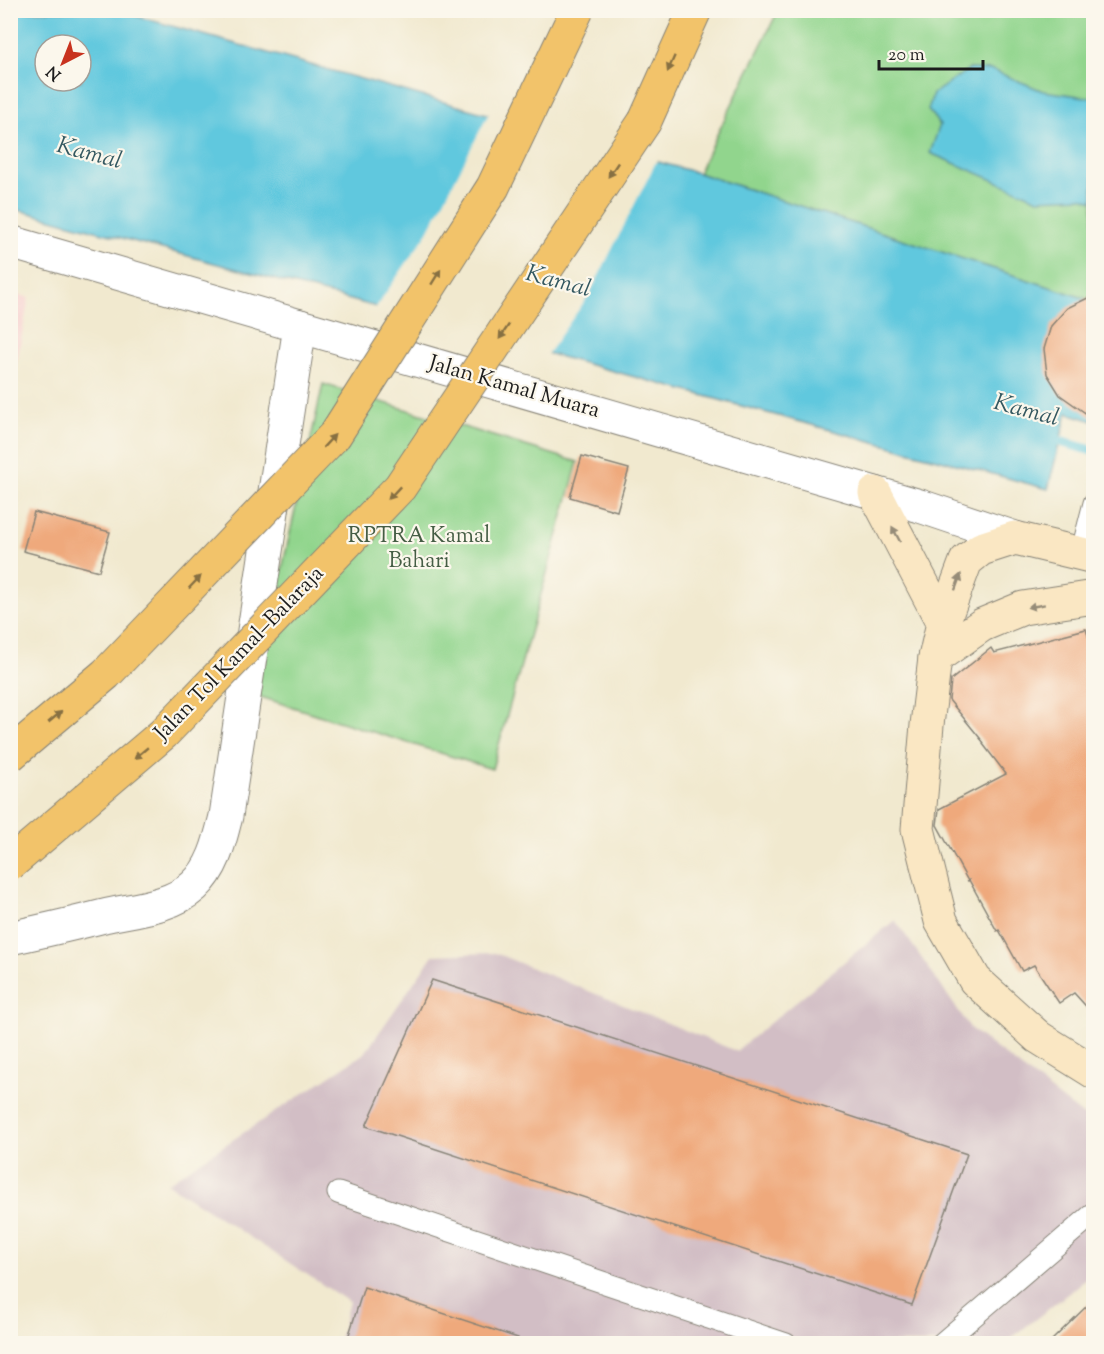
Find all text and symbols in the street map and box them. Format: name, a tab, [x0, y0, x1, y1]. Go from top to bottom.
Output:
north arrow	[33, 33, 93, 93]
scale bar	[879, 33, 982, 71]
text: 20 m	[888, 43, 925, 69]
one-way arrow	[666, 55, 675, 73]
text: N	[42, 59, 67, 85]
water label: Kamal	[53, 129, 125, 179]
one-way arrow	[608, 162, 619, 178]
water label: Kamal	[522, 257, 594, 307]
one-way arrow	[430, 269, 441, 285]
one-way arrow	[499, 324, 510, 340]
street label: Jalan Kamal Muara	[424, 348, 603, 428]
water label: Kamal	[990, 386, 1062, 436]
one-way arrow	[322, 434, 336, 448]
one-way arrow	[388, 485, 401, 500]
park label: RPTRA Kamal Bahari	[348, 521, 490, 578]
one-way arrow	[891, 525, 901, 542]
street label: Jalan Tol Kamal–Balaraja	[147, 559, 332, 749]
one-way arrow	[953, 573, 963, 591]
one-way arrow	[187, 575, 201, 589]
one-way arrow	[1026, 602, 1045, 611]
one-way arrow	[47, 711, 63, 724]
one-way arrow	[134, 746, 149, 759]

